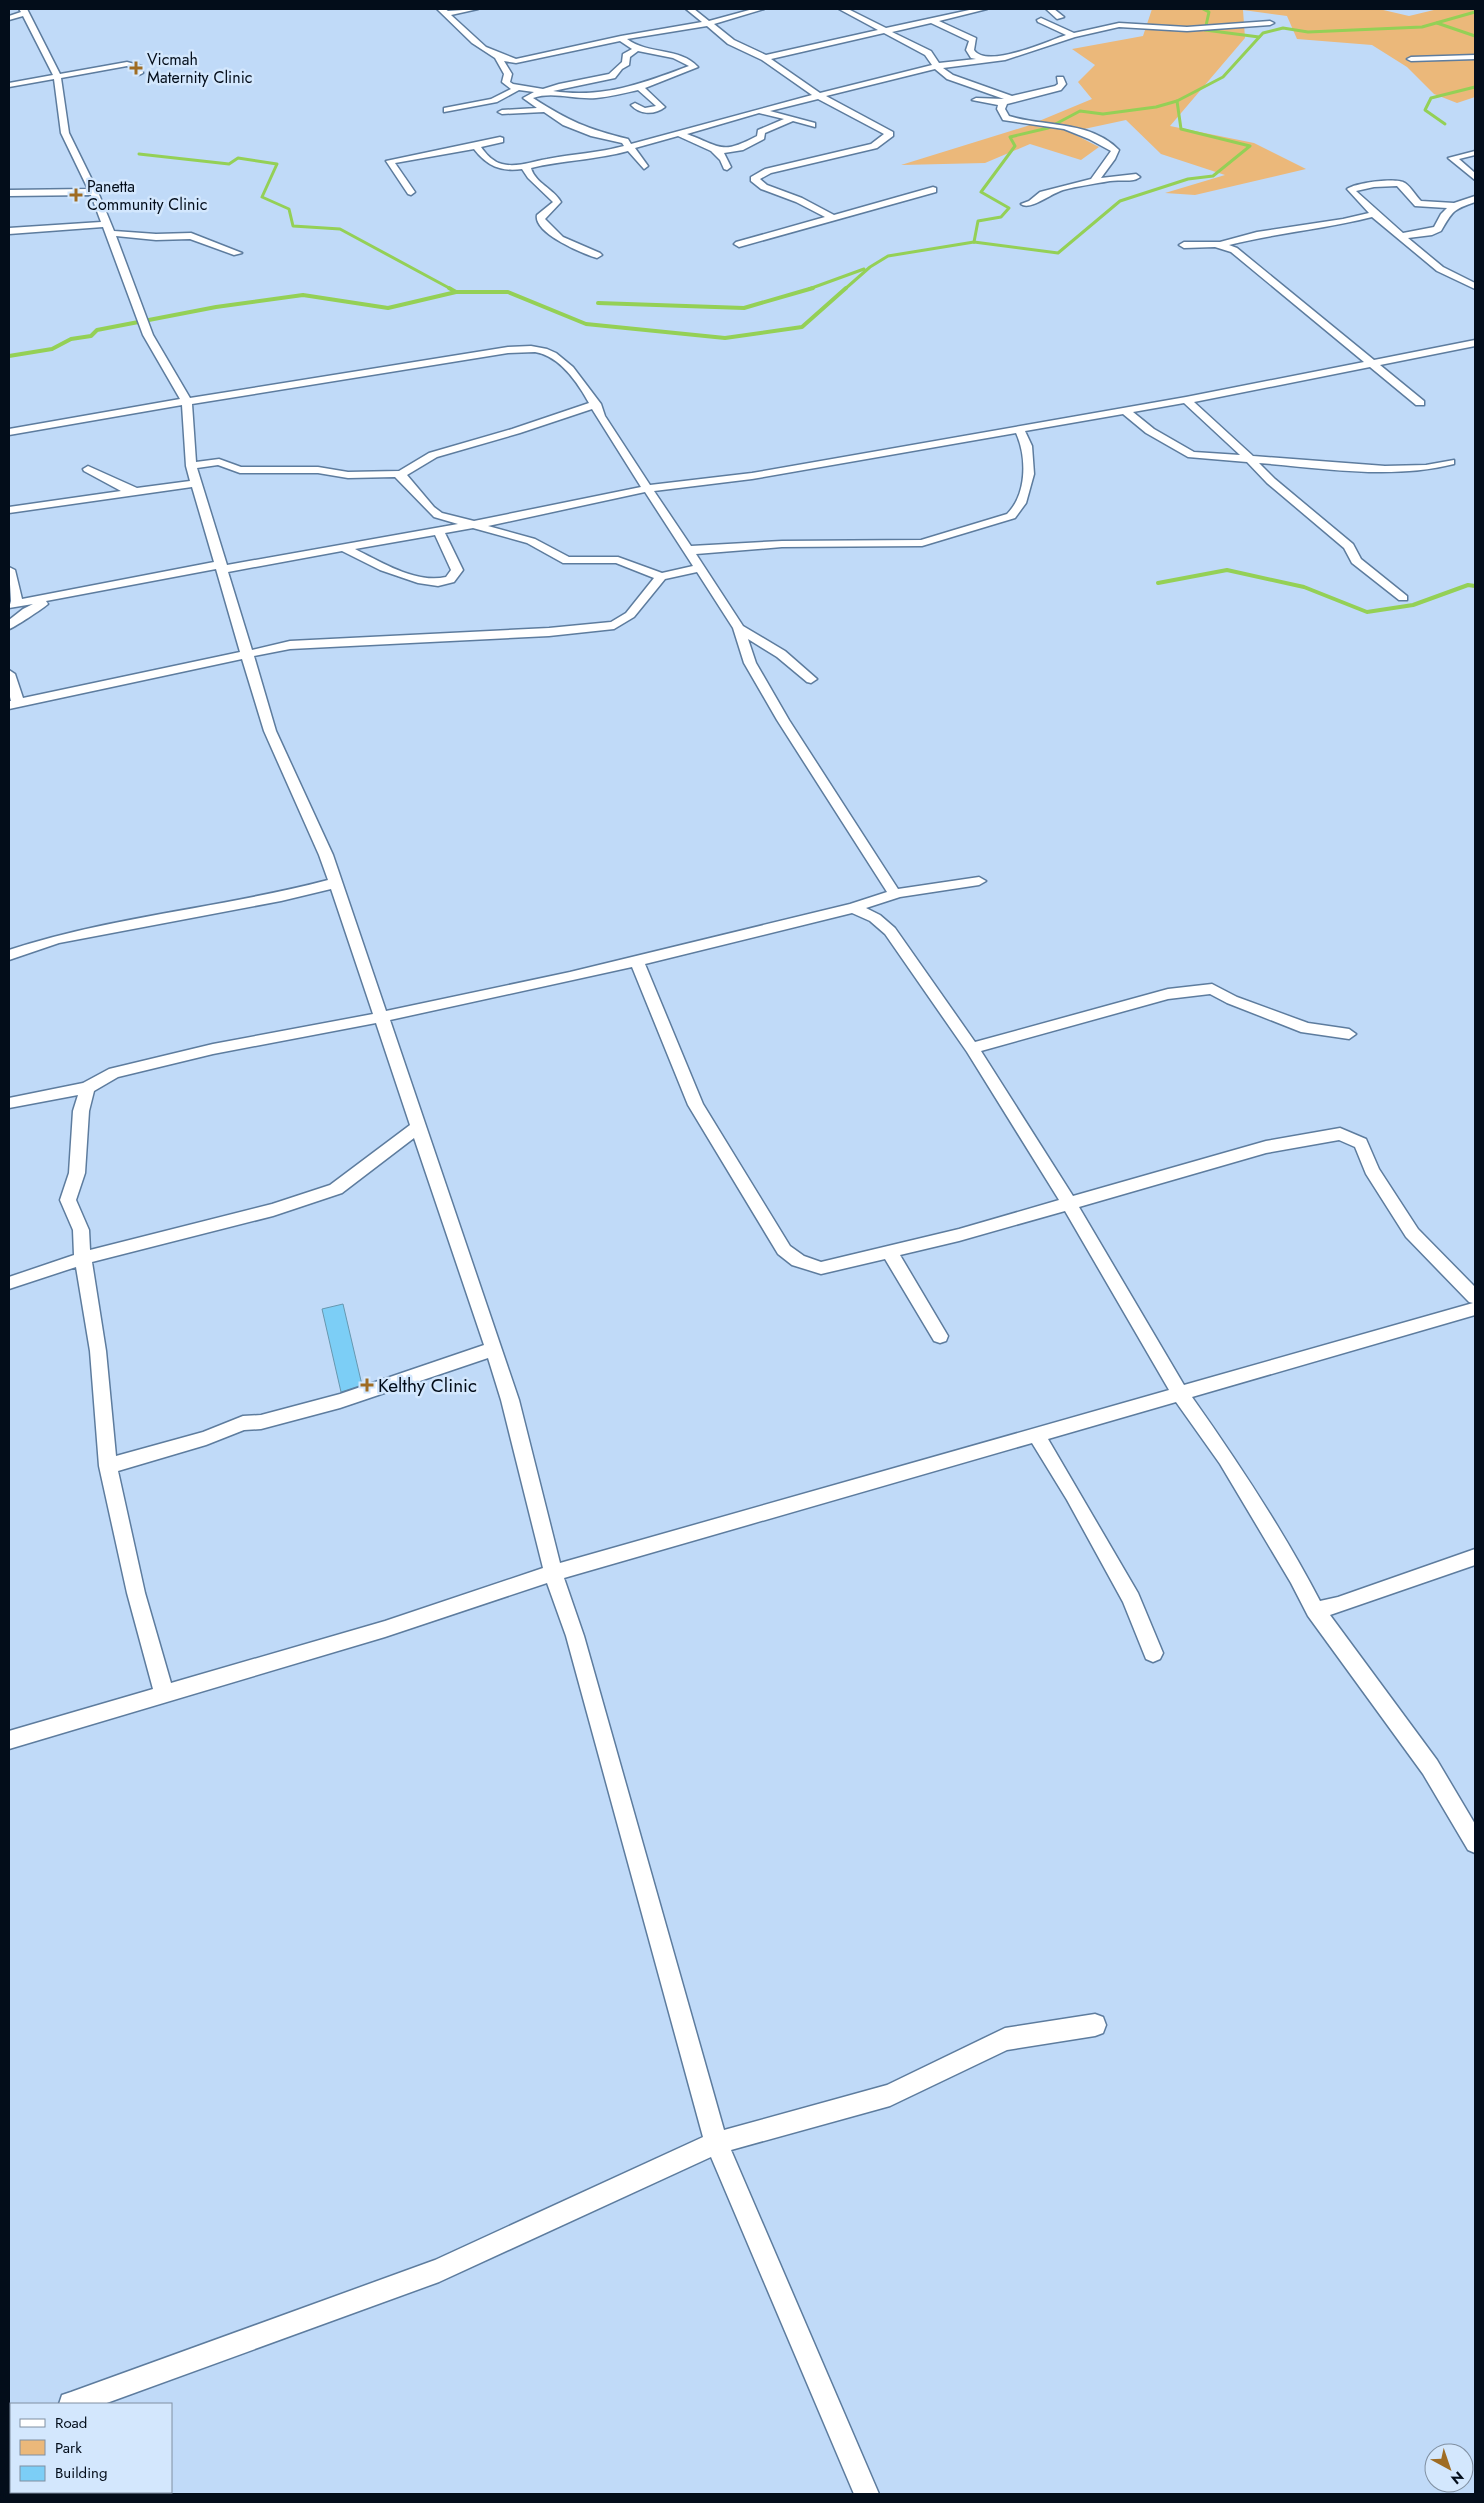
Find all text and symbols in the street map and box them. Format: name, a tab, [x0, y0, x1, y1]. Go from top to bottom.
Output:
place label: Vicmah Maternity Clinic	[147, 48, 252, 89]
marker: Vicmah Maternity Clinic	[129, 61, 143, 75]
place label: Panetta Community Clinic	[87, 175, 207, 216]
marker: Panetta Community Clinic	[69, 188, 83, 202]
place label: Kelthy Clinic	[378, 1372, 477, 1399]
marker: Kelthy Clinic	[360, 1378, 374, 1392]
legend	[10, 2403, 172, 2493]
text: Road	[55, 2412, 87, 2434]
text: Park	[55, 2437, 82, 2459]
north arrow	[1424, 2443, 1474, 2493]
text: Building	[55, 2462, 107, 2484]
text: N	[1447, 2467, 1468, 2489]

